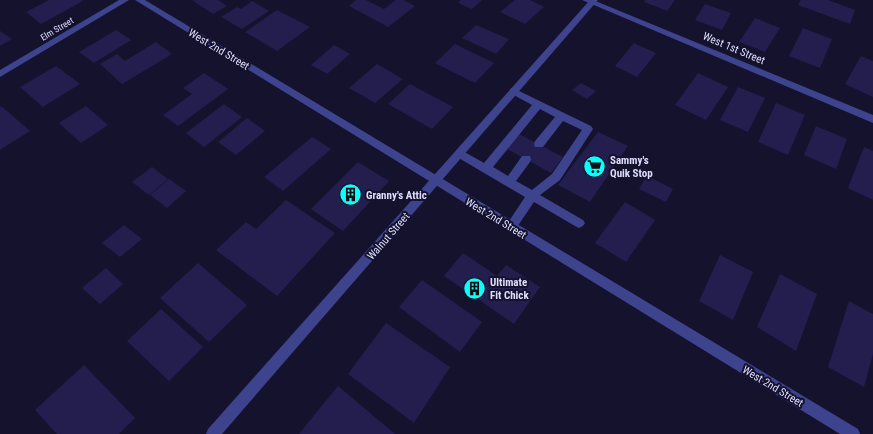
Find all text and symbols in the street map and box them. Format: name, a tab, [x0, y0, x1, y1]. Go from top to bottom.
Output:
street label: Elm Street	[39, 15, 75, 43]
street label: West 2nd Street	[186, 26, 252, 73]
street label: West 1st Street	[701, 30, 767, 67]
supermarket icon: Sammy's Quik Stop	[581, 153, 607, 179]
place label: Sammy's Quik Stop	[610, 154, 653, 180]
building icon: Granny's Attic	[337, 182, 363, 208]
place label: Granny's Attic	[366, 189, 427, 202]
street label: West 2nd Street	[463, 195, 529, 242]
street label: Walnut Street	[364, 210, 412, 263]
building icon: Ultimate Fit Chick	[462, 275, 488, 301]
place label: Ultimate Fit Chick	[490, 276, 529, 302]
street label: West 2nd Street	[740, 363, 806, 410]

